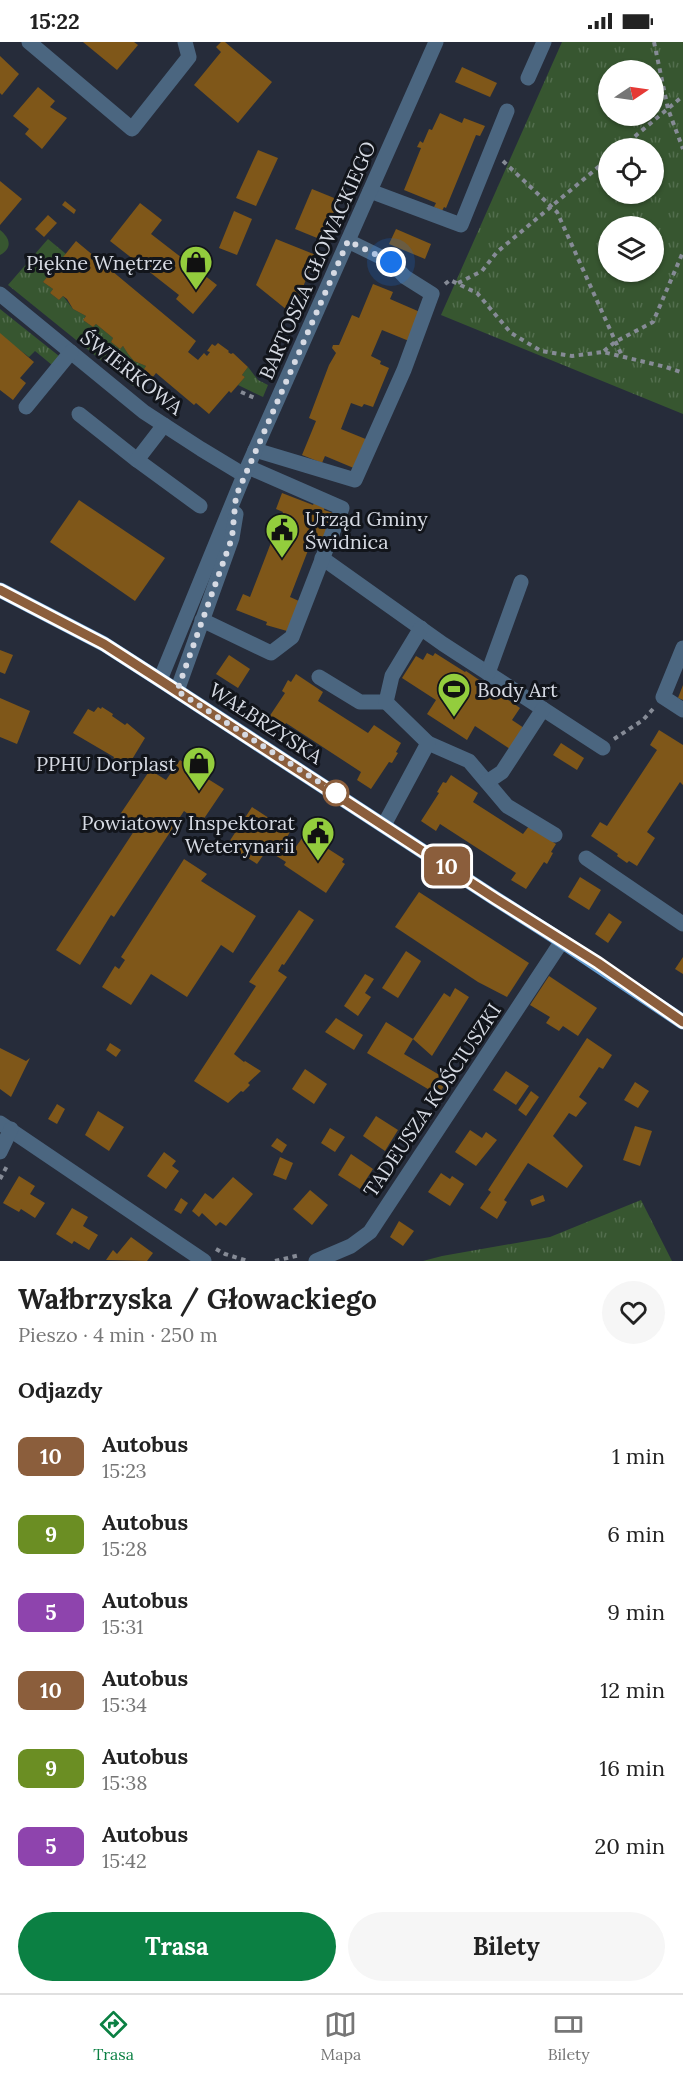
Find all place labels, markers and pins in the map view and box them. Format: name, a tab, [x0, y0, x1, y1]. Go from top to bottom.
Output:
shop icon: Piękne Wnętrze	[178, 244, 214, 291]
place label: Piękne Wnętrze	[26, 250, 173, 275]
place label: Urząd Gminy Świdnica	[305, 506, 428, 554]
public building icon: Urząd Gminy Świdnica	[264, 512, 300, 559]
sports icon: Body Art	[436, 671, 472, 718]
place label: Body Art	[477, 677, 558, 702]
shop icon: PPHU Dorplast	[181, 745, 217, 792]
place label: PPHU Dorplast	[36, 751, 176, 776]
unlabelled marker	[323, 780, 349, 806]
place label: Powiatowy Inspektorat Weterynarii	[81, 810, 295, 858]
public building icon: Powiatowy Inspektorat Weterynarii	[300, 815, 336, 862]

